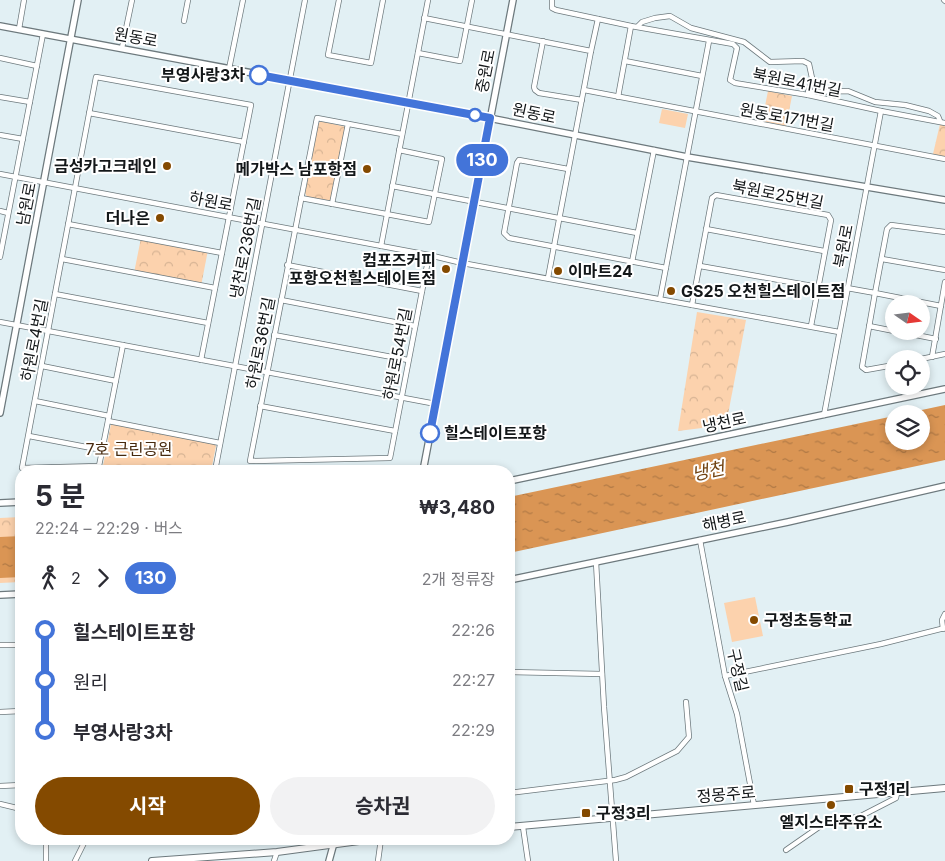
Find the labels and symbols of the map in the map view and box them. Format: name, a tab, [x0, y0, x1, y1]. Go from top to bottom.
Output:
street label: 원동로	[112, 23, 160, 51]
street label: 중원로	[471, 47, 499, 95]
street label: 북원로41번길	[751, 64, 843, 100]
place label: 부영사랑3차	[161, 65, 245, 85]
marker: 부영사랑3차	[249, 65, 269, 85]
street label: 원동로	[510, 99, 558, 127]
street label: 원동로171번길	[738, 99, 836, 135]
unlabelled marker	[468, 108, 482, 122]
line badge: 130	[453, 144, 511, 176]
place label: 금성카고크레인	[54, 156, 157, 176]
place label: 메가박스 남포항점	[235, 159, 357, 179]
marker: 금성카고크레인	[161, 160, 173, 172]
marker: 메가박스 남포항점	[361, 163, 373, 175]
street label: 북원로25번길	[730, 175, 826, 213]
street label: 남원로	[12, 180, 40, 228]
street label: 하원로	[187, 187, 235, 215]
street label: 냉천로236번길	[225, 195, 265, 301]
place label: 더나은	[106, 208, 150, 228]
marker: 더나은	[154, 212, 166, 224]
street label: 북원로	[829, 222, 857, 270]
place label: 컴포즈커피 포항오천힐스테이트점	[289, 250, 436, 288]
place label: 이마트24	[568, 261, 633, 281]
marker: 컴포즈커피 포항오천힐스테이트점	[440, 263, 452, 275]
marker: 이마트24	[552, 265, 564, 277]
place label: GS25 오천힐스테이트점	[681, 281, 845, 301]
marker: GS25 오천힐스테이트점	[665, 285, 677, 297]
street label: 하원로36번길	[241, 295, 279, 391]
north arrow	[885, 295, 930, 340]
street label: 하원로4번길	[16, 297, 52, 383]
street label: 하원로54번길	[378, 306, 416, 402]
street label: 냉천로	[700, 408, 748, 436]
marker: 힐스테이트포항	[420, 423, 440, 443]
place label: 힐스테이트포항	[444, 423, 547, 443]
park label: 7호 근린공원	[85, 439, 173, 459]
water label: 냉천	[690, 457, 729, 485]
street label: 해병로	[700, 507, 748, 535]
place label: 구정초등학교	[764, 610, 853, 630]
marker: 구정초등학교	[748, 614, 760, 626]
street label: 구정길	[723, 646, 753, 694]
place label: 구정1리	[859, 779, 910, 799]
street label: 정몽주로	[696, 781, 756, 807]
marker: 구정1리	[843, 783, 855, 795]
marker: 엘지스타주유소	[825, 799, 837, 811]
place label: 구정3리	[596, 803, 651, 823]
marker: 구정3리	[580, 807, 592, 819]
place label: 엘지스타주유소	[779, 812, 883, 832]

